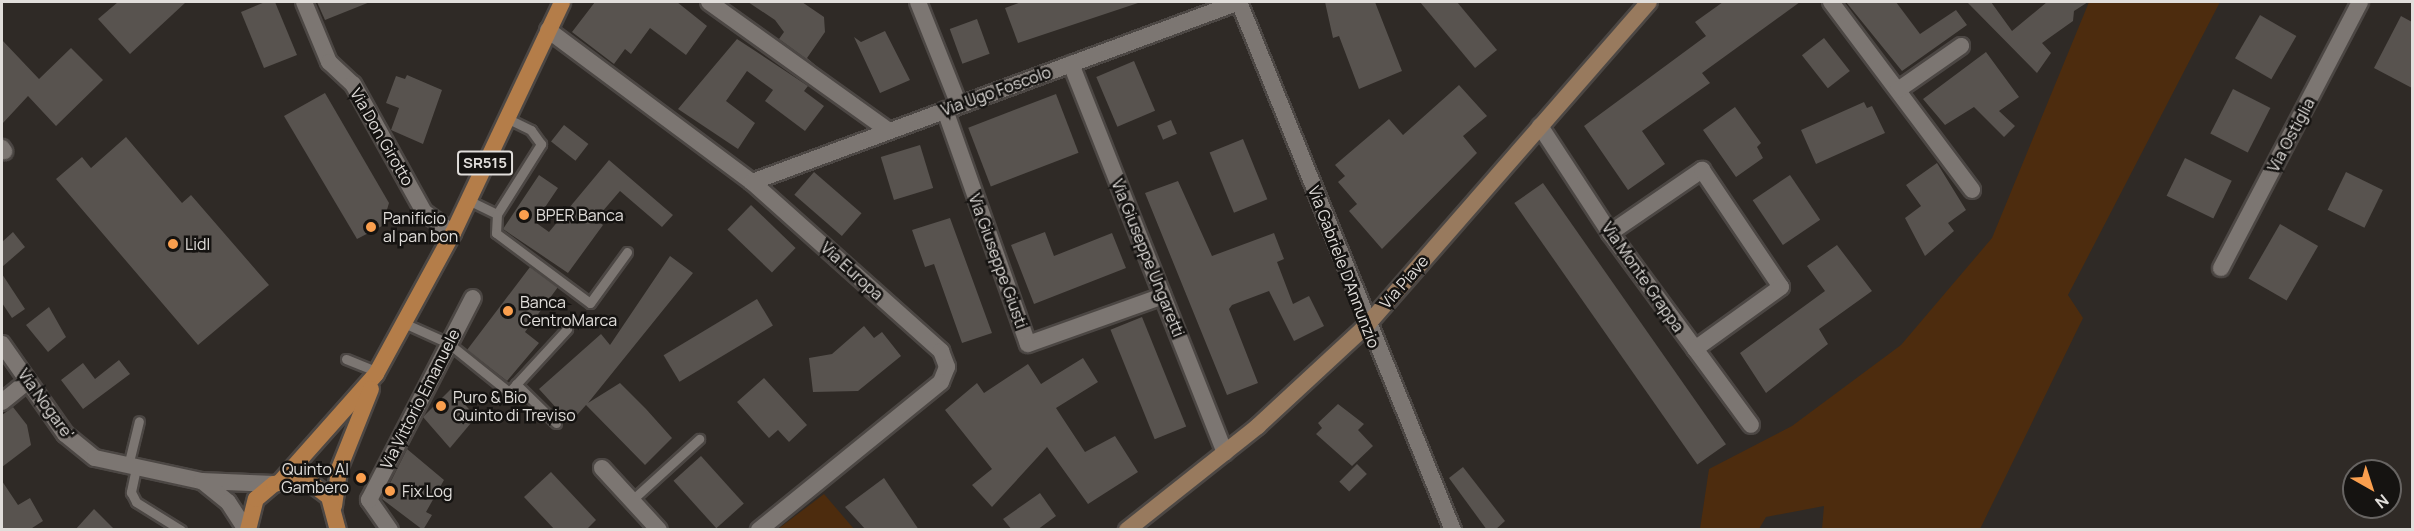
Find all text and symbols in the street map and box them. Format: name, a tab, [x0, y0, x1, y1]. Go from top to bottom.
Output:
street label: Via Ugo Foscolo	[938, 62, 1054, 120]
street label: Via Don Girotto	[346, 85, 418, 189]
street label: Via Ostiglia	[2263, 95, 2319, 175]
road number: SR515	[456, 151, 514, 175]
street label: Via Giuseppe Ungaretti	[1108, 176, 1188, 340]
street label: Via Gabriele D'Annunzio	[1304, 183, 1384, 351]
street label: Via Giuseppe Giusti	[965, 191, 1031, 331]
place label: BPER Banca	[536, 205, 624, 225]
place label: Panificio al pan bon	[383, 208, 458, 246]
marker: BPER Banca	[517, 208, 531, 222]
street label: Via Monte Grappa	[1598, 218, 1688, 336]
marker: Panificio al pan bon	[364, 220, 378, 234]
place label: Lidl	[185, 234, 210, 254]
marker: Lidl	[166, 237, 180, 251]
street label: Via Europa	[817, 238, 887, 304]
street label: Via Piave	[1376, 251, 1432, 313]
place label: Banca CentroMarca	[520, 292, 617, 330]
marker: Banca CentroMarca	[501, 304, 515, 318]
street label: Via Vittorio Emanuele	[376, 326, 464, 472]
street label: Via Nogare'	[14, 365, 78, 443]
place label: Puro & Bio Quinto di Treviso	[453, 387, 576, 425]
marker: Puro & Bio Quinto di Treviso	[434, 399, 448, 413]
place label: Quinto Al Gambero	[281, 459, 349, 497]
north arrow	[2342, 459, 2402, 519]
marker: Quinto Al Gambero	[354, 471, 368, 485]
place label: Fix Log	[402, 481, 453, 501]
marker: Fix Log	[383, 484, 397, 498]
text: N	[2371, 489, 2393, 514]

